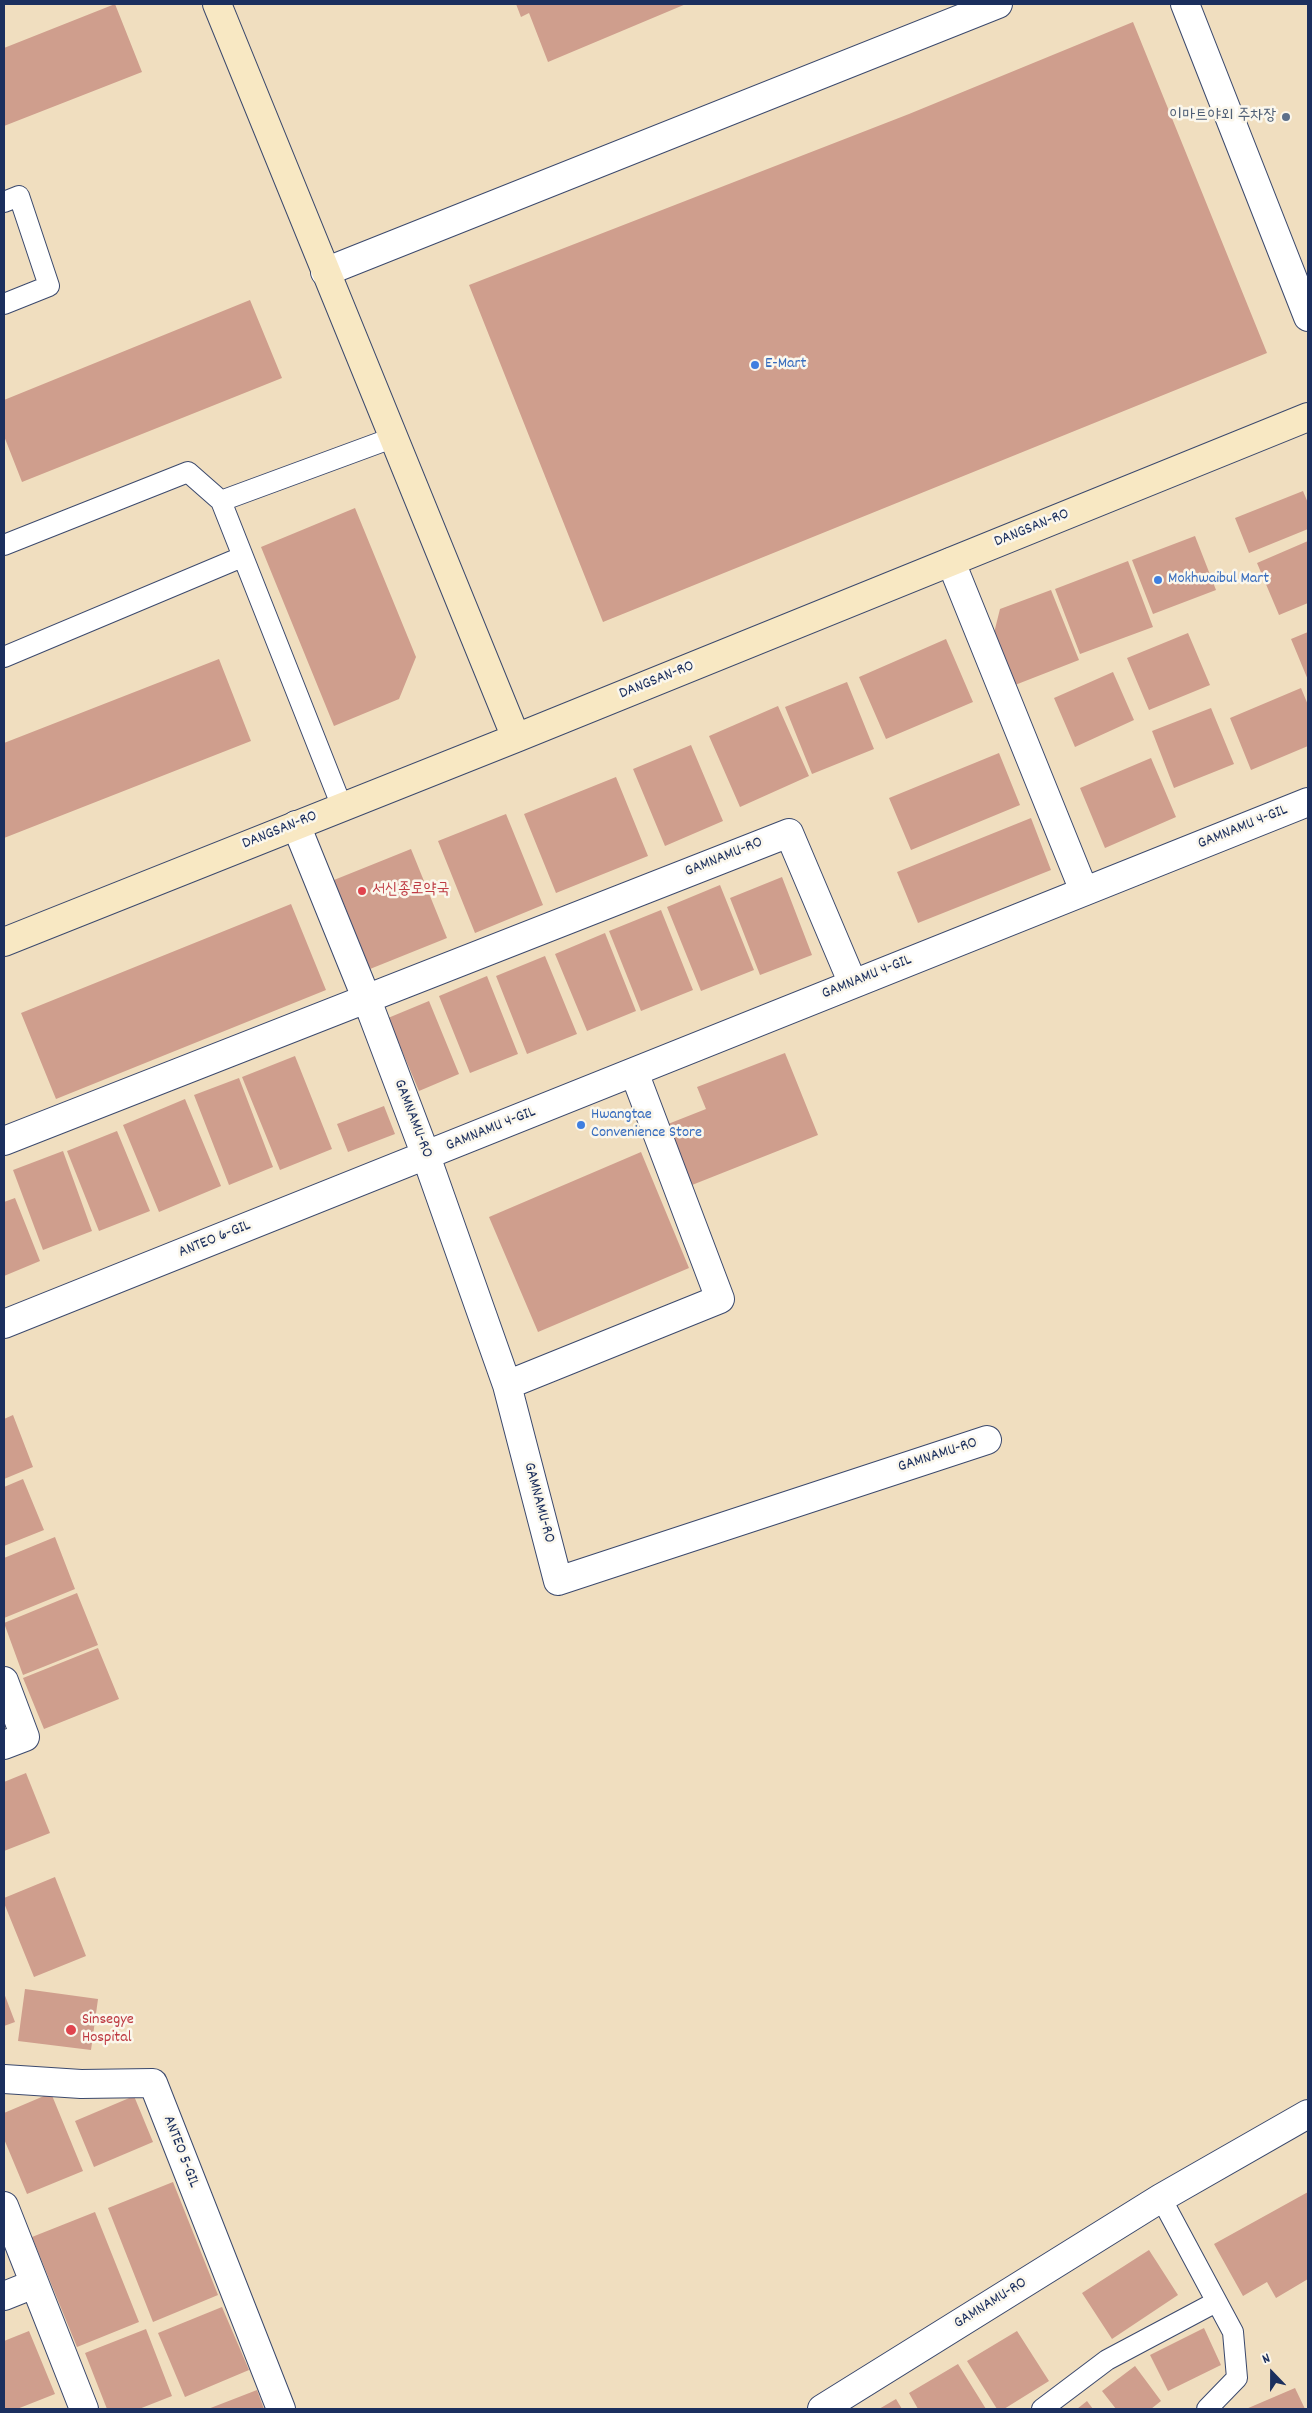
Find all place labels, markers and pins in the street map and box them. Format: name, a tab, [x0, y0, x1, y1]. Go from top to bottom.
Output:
place label: 이마트야외 주차장	[1169, 107, 1276, 127]
marker: 이마트야외 주차장	[1280, 111, 1292, 123]
place label: E-Mart	[765, 355, 806, 375]
marker: E-Mart	[749, 359, 761, 371]
place label: Mokhwaibul Mart	[1168, 570, 1269, 590]
marker: Mokhwaibul Mart	[1152, 574, 1164, 586]
place label: 서신종로약국	[372, 881, 449, 901]
marker: 서신종로약국	[356, 885, 368, 897]
place label: Hwangtae Convenience Store	[591, 1106, 702, 1144]
marker: Hwangtae Convenience Store	[575, 1119, 587, 1131]
place label: Sinsegye Hospital	[82, 2011, 134, 2049]
marker: Sinsegye Hospital	[64, 2023, 78, 2037]

